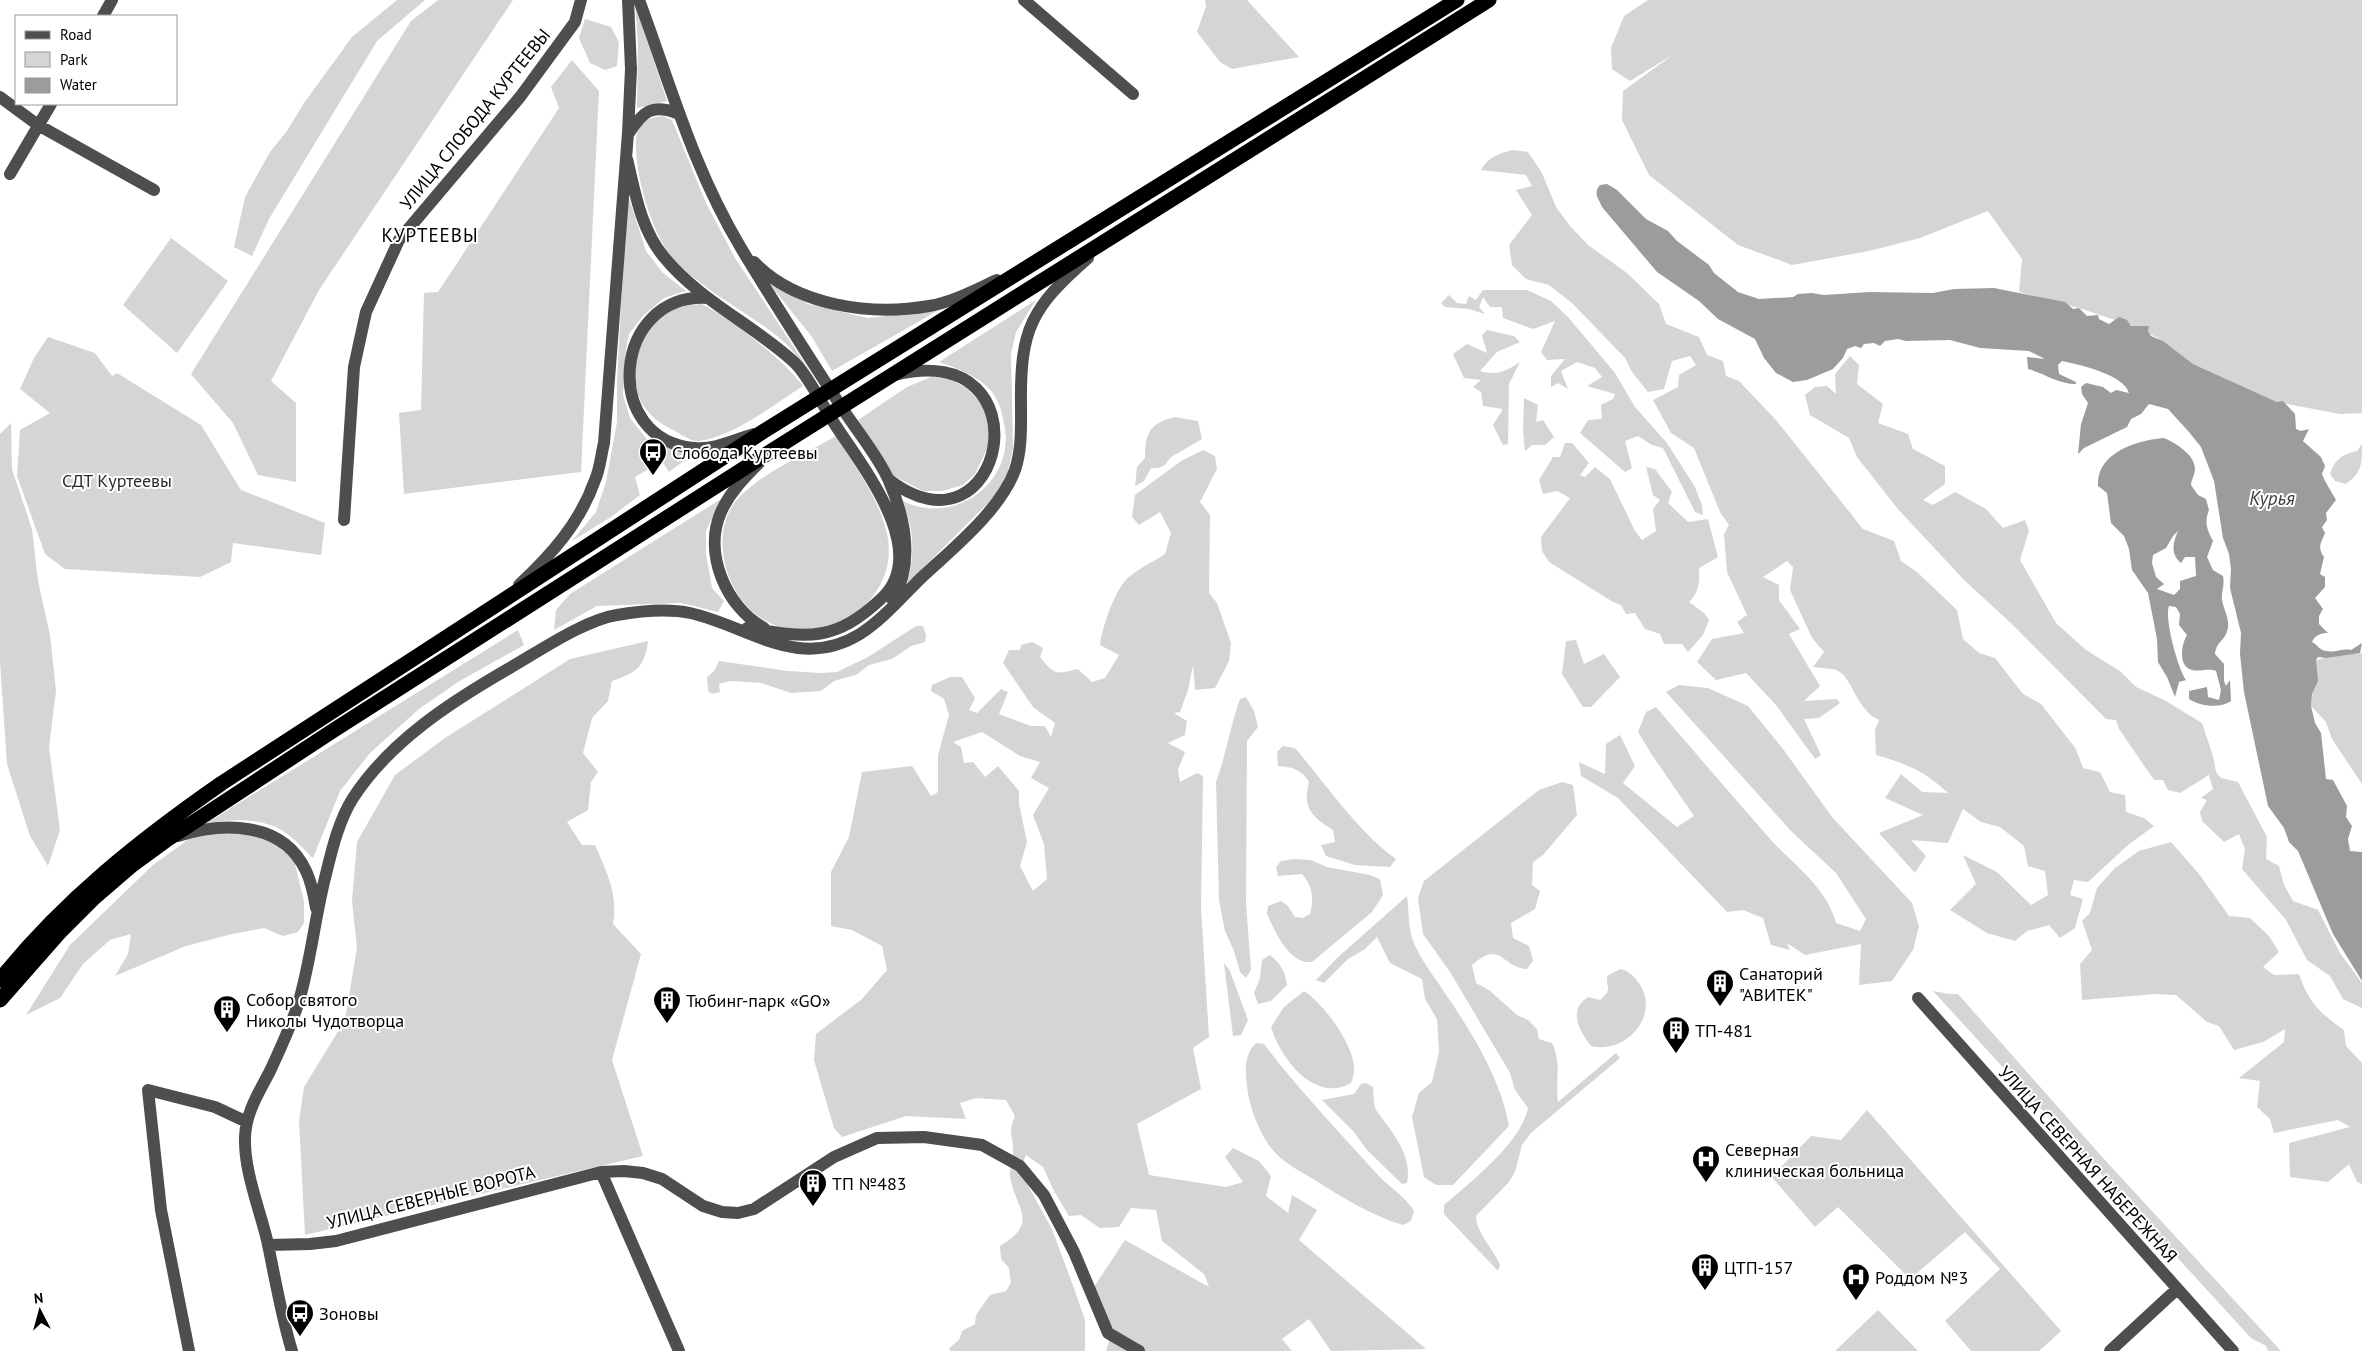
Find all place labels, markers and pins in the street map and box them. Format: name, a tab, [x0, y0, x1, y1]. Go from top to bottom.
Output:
bus stop icon: Слобода Куртеевы	[638, 437, 668, 476]
place label: Слобода Куртеевы	[672, 441, 818, 464]
place label: Санаторий "АВИТЕК"	[1739, 962, 1823, 1006]
building icon: Санаторий "АВИТЕК"	[1705, 968, 1735, 1007]
building icon: Тюбинг-парк «GO»	[652, 985, 682, 1024]
place label: Собор святого Николы Чудотворца	[246, 988, 404, 1032]
place label: Тюбинг-парк «GO»	[686, 989, 831, 1012]
building icon: Собор святого Николы Чудотворца	[212, 994, 242, 1033]
building icon: ТП-481	[1661, 1015, 1691, 1054]
place label: ТП-481	[1695, 1019, 1753, 1042]
place label: Северная клиническая больница	[1725, 1138, 1904, 1182]
hospital icon: Северная клиническая больница	[1691, 1144, 1721, 1183]
building icon: ТП №483	[798, 1168, 828, 1207]
place label: ТП №483	[832, 1172, 907, 1195]
building icon: ЦТП-157	[1690, 1252, 1720, 1291]
place label: ЦТП-157	[1724, 1256, 1793, 1279]
hospital icon: Роддом №3	[1841, 1262, 1871, 1301]
place label: Роддом №3	[1875, 1266, 1968, 1289]
bus stop icon: Зоновы	[285, 1298, 315, 1337]
place label: Зоновы	[319, 1302, 379, 1325]

